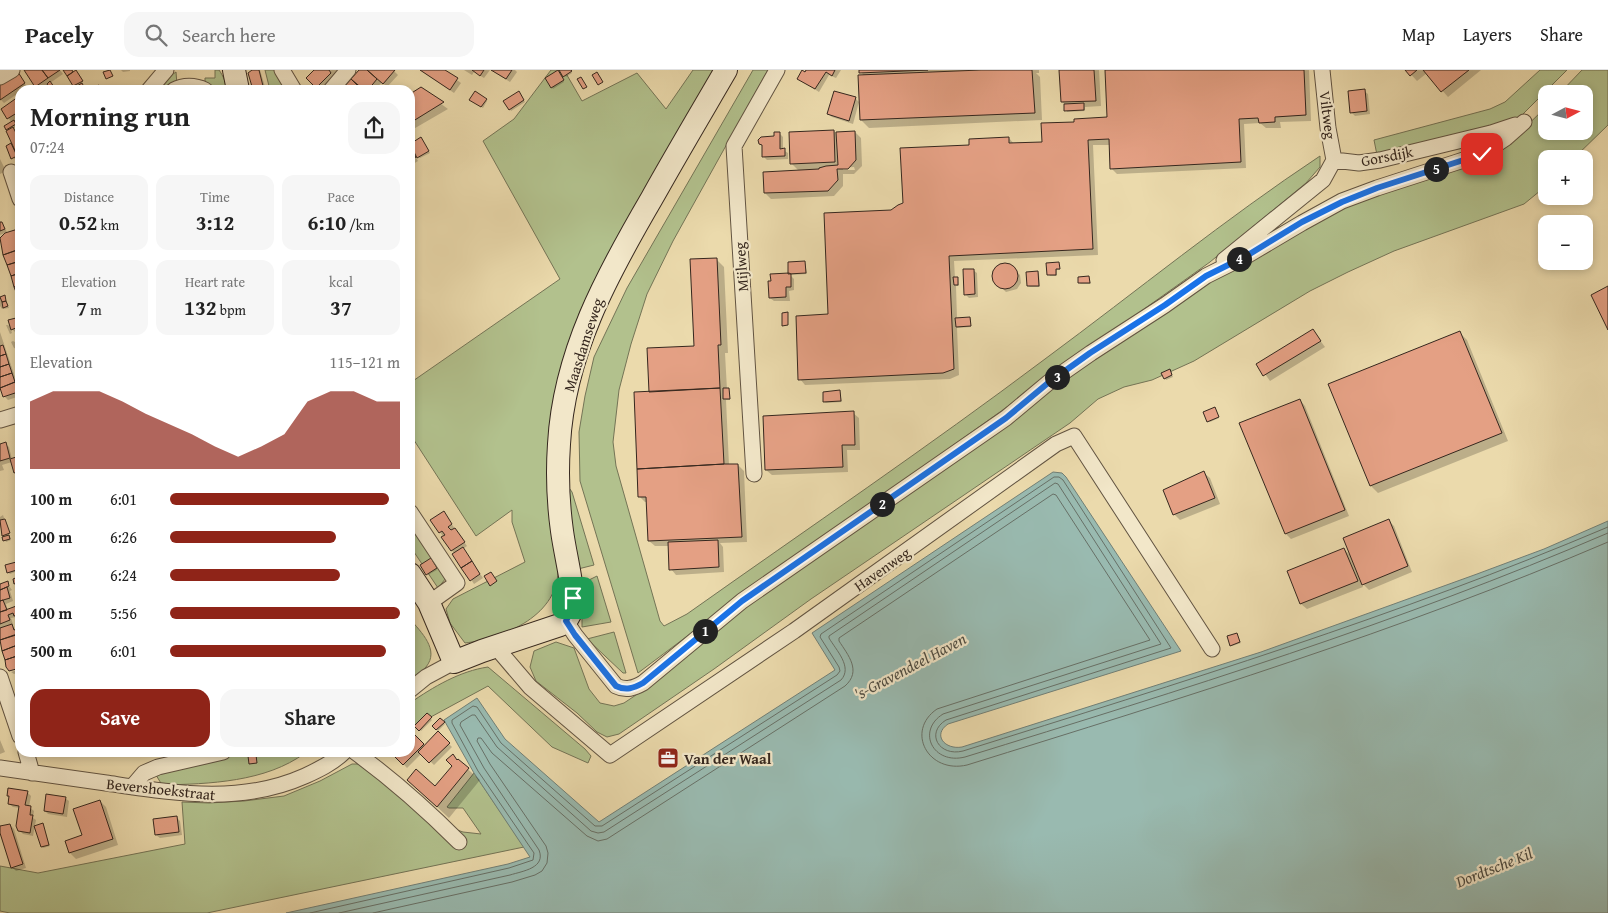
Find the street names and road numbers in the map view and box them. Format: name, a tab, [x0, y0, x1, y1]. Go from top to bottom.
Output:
street label: Viltweg	[1315, 90, 1341, 141]
street label: Gorsdijk	[1359, 141, 1415, 171]
street label: Mijlweg	[729, 241, 753, 292]
street label: Maasdamseweg	[558, 295, 608, 395]
street label: Havenweg	[850, 542, 915, 596]
street label: Bevershoekstraat	[106, 773, 217, 805]

